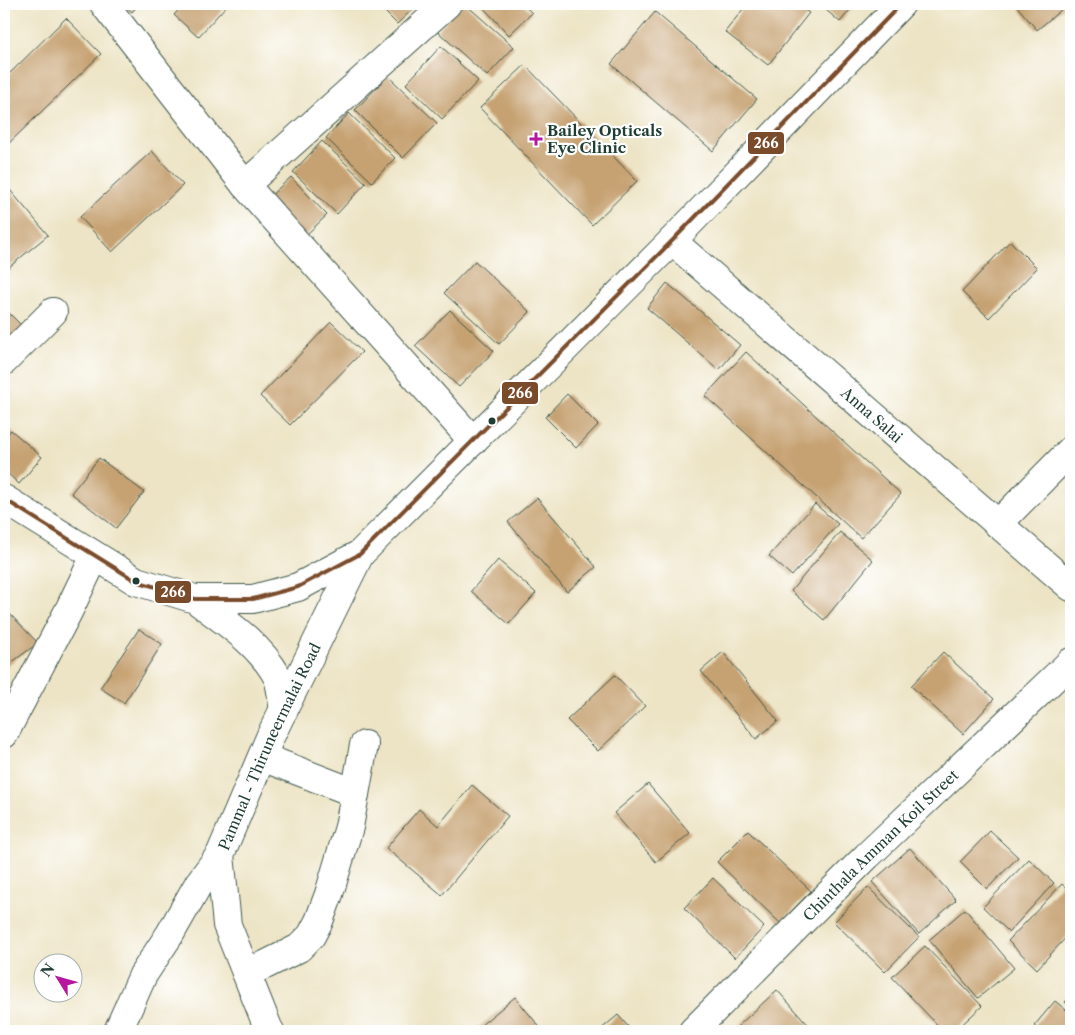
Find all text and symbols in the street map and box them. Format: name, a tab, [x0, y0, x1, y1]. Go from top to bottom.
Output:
place label: Bailey Opticals Eye Clinic	[547, 121, 662, 157]
line badge: 266	[747, 131, 785, 155]
marker: Bailey Opticals Eye Clinic	[529, 132, 543, 146]
text: 266	[754, 134, 779, 152]
line badge: 266	[501, 381, 539, 405]
street label: Anna Salai	[837, 382, 907, 447]
text: 266	[508, 384, 533, 402]
unlabelled marker	[487, 416, 497, 426]
unlabelled marker	[131, 576, 141, 586]
line badge: 266	[154, 580, 192, 604]
text: 266	[161, 583, 186, 601]
street label: Pammal - Thiruneermalai Road	[214, 640, 324, 853]
street label: Chinthala Amman Koil Street	[799, 765, 962, 925]
north arrow	[32, 952, 82, 1002]
text: N	[37, 960, 58, 980]

